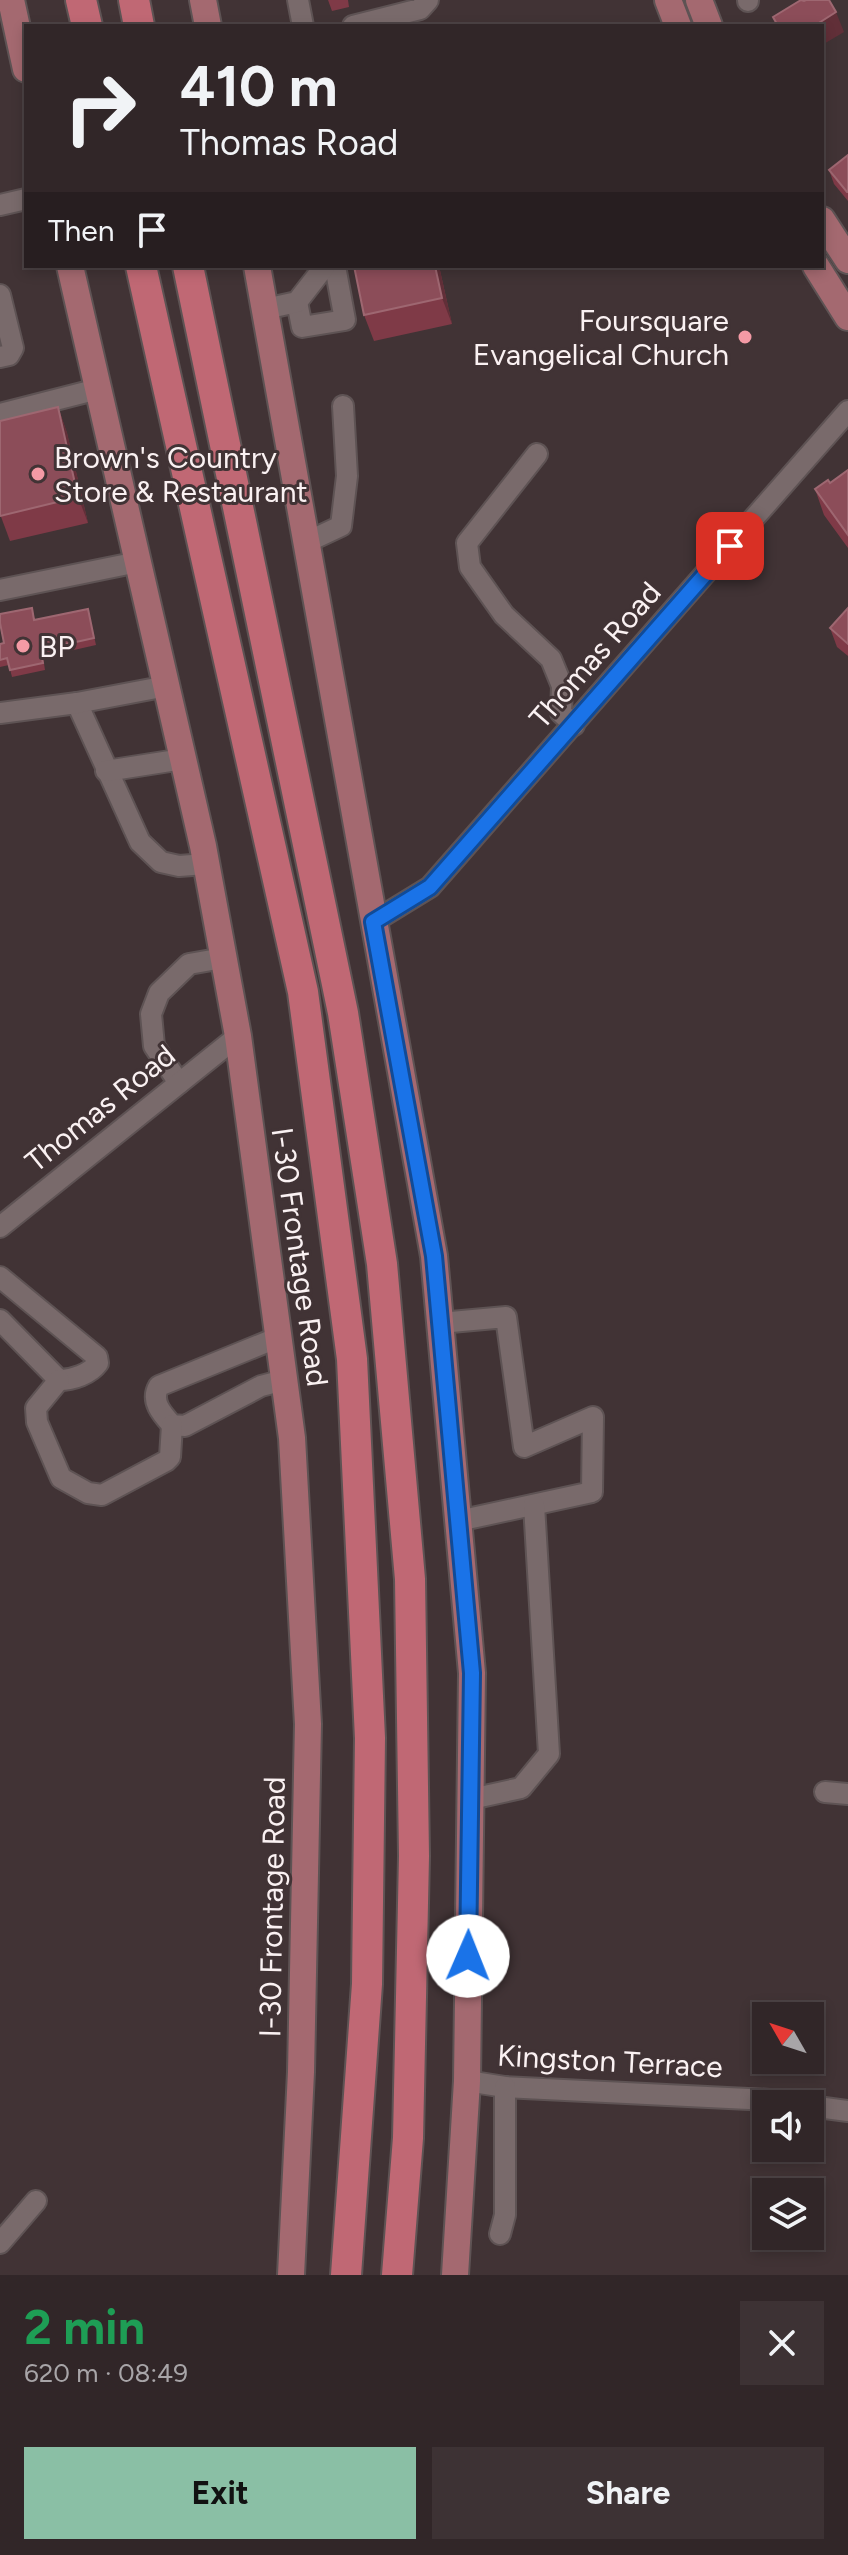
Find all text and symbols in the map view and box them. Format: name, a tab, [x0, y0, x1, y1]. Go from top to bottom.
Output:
text: 410 m	[180, 53, 338, 120]
icon: right	[48, 56, 152, 160]
text: Thomas Road	[180, 121, 398, 164]
icon: arrive	[130, 208, 174, 252]
text: Then	[48, 212, 114, 249]
place label: Foursquare Evangelical Church	[473, 302, 729, 373]
marker: Foursquare Evangelical Church	[736, 328, 754, 346]
place label: Brown's Country Store & Restaurant	[54, 439, 308, 510]
marker: Brown's Country Store & Restaurant	[29, 465, 47, 483]
pin	[696, 512, 764, 580]
icon: arrive	[708, 524, 752, 568]
street label: Thomas Road	[521, 574, 669, 736]
place label: BP	[39, 628, 75, 665]
marker: BP	[14, 637, 32, 655]
street label: Thomas Road	[18, 1036, 182, 1180]
street label: I-30 Frontage Road	[264, 1125, 336, 1389]
street label: I-30 Frontage Road	[251, 1776, 293, 2038]
position arrow	[426, 1914, 510, 1998]
north arrow	[752, 2002, 824, 2074]
map controls	[752, 2002, 824, 2250]
street label: Kingston Terrace	[496, 2037, 724, 2085]
button: sound	[752, 2090, 824, 2162]
button: layers	[752, 2178, 824, 2250]
text: 2 min	[24, 2298, 145, 2356]
button: close	[740, 2301, 824, 2385]
text: 620 m · 08:49	[24, 2357, 188, 2389]
button: Exit	[24, 2447, 416, 2539]
button: Share	[432, 2447, 824, 2539]

